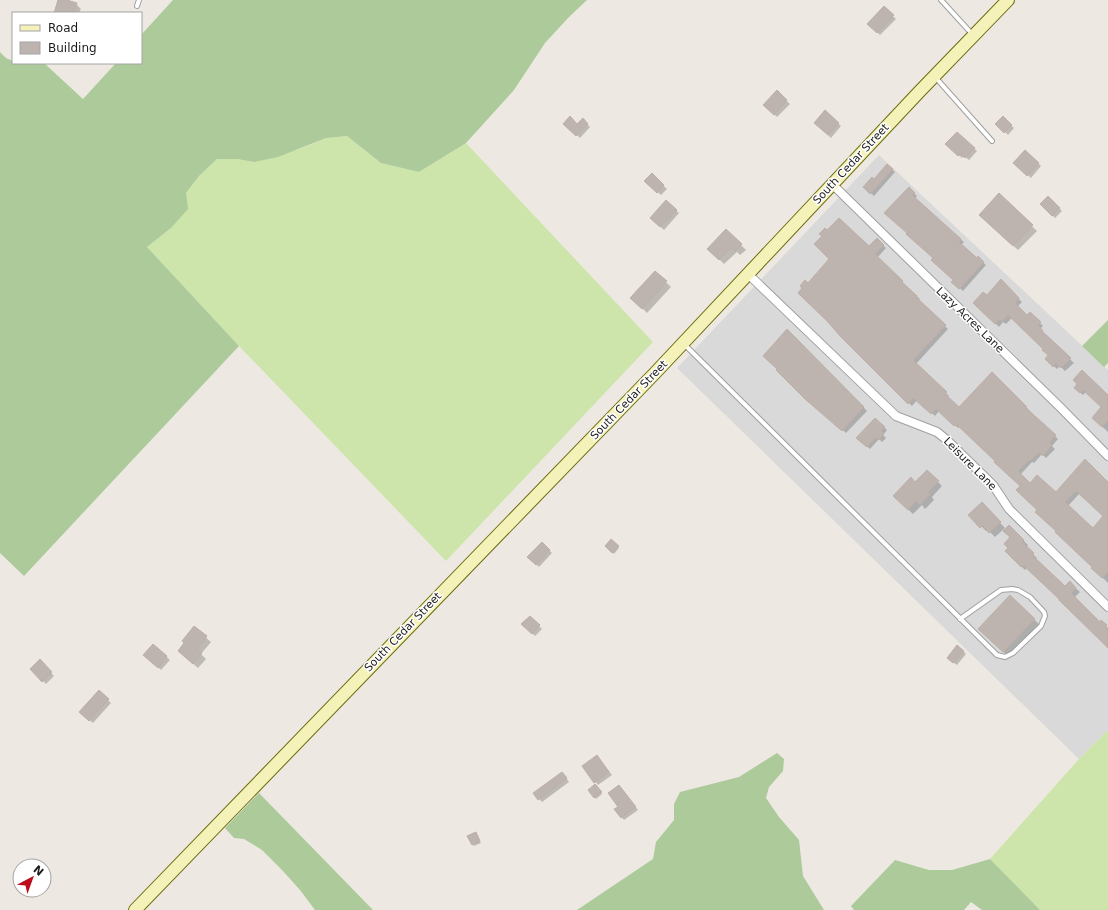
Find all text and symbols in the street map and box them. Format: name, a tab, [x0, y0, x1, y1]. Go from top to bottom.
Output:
legend	[12, 12, 142, 64]
text: Road	[48, 21, 78, 35]
text: Building	[48, 41, 97, 55]
street label: South Cedar Street	[810, 121, 892, 207]
street label: Lazy Acres Lane	[934, 284, 1007, 356]
street label: South Cedar Street	[588, 357, 671, 442]
street label: Leisure Lane	[941, 435, 999, 493]
street label: South Cedar Street	[362, 589, 445, 674]
north arrow	[12, 858, 52, 898]
text: N	[30, 863, 46, 879]

